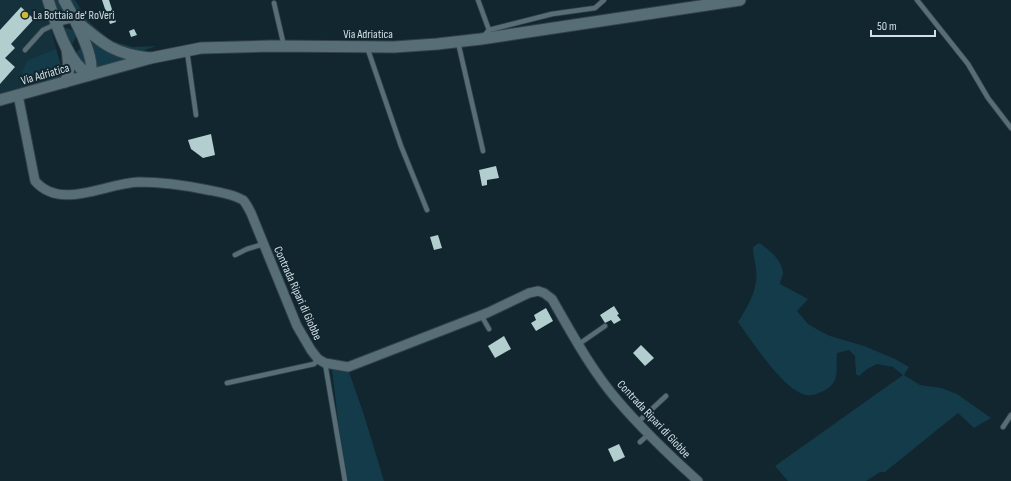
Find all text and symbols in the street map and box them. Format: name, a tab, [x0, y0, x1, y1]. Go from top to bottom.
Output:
place label: La Bottaia de' RoVeri	[33, 8, 114, 23]
marker: La Bottaia de' RoVeri	[20, 10, 30, 20]
scale bar	[871, 12, 935, 38]
text: 50 m	[877, 19, 897, 34]
street label: Via Adriatica	[343, 27, 393, 42]
street label: Via Adriatica	[19, 60, 71, 89]
street label: Contrada Ripari di Giobbe	[270, 244, 325, 343]
street label: Contrada Ripari di Giobbe	[614, 377, 694, 462]

